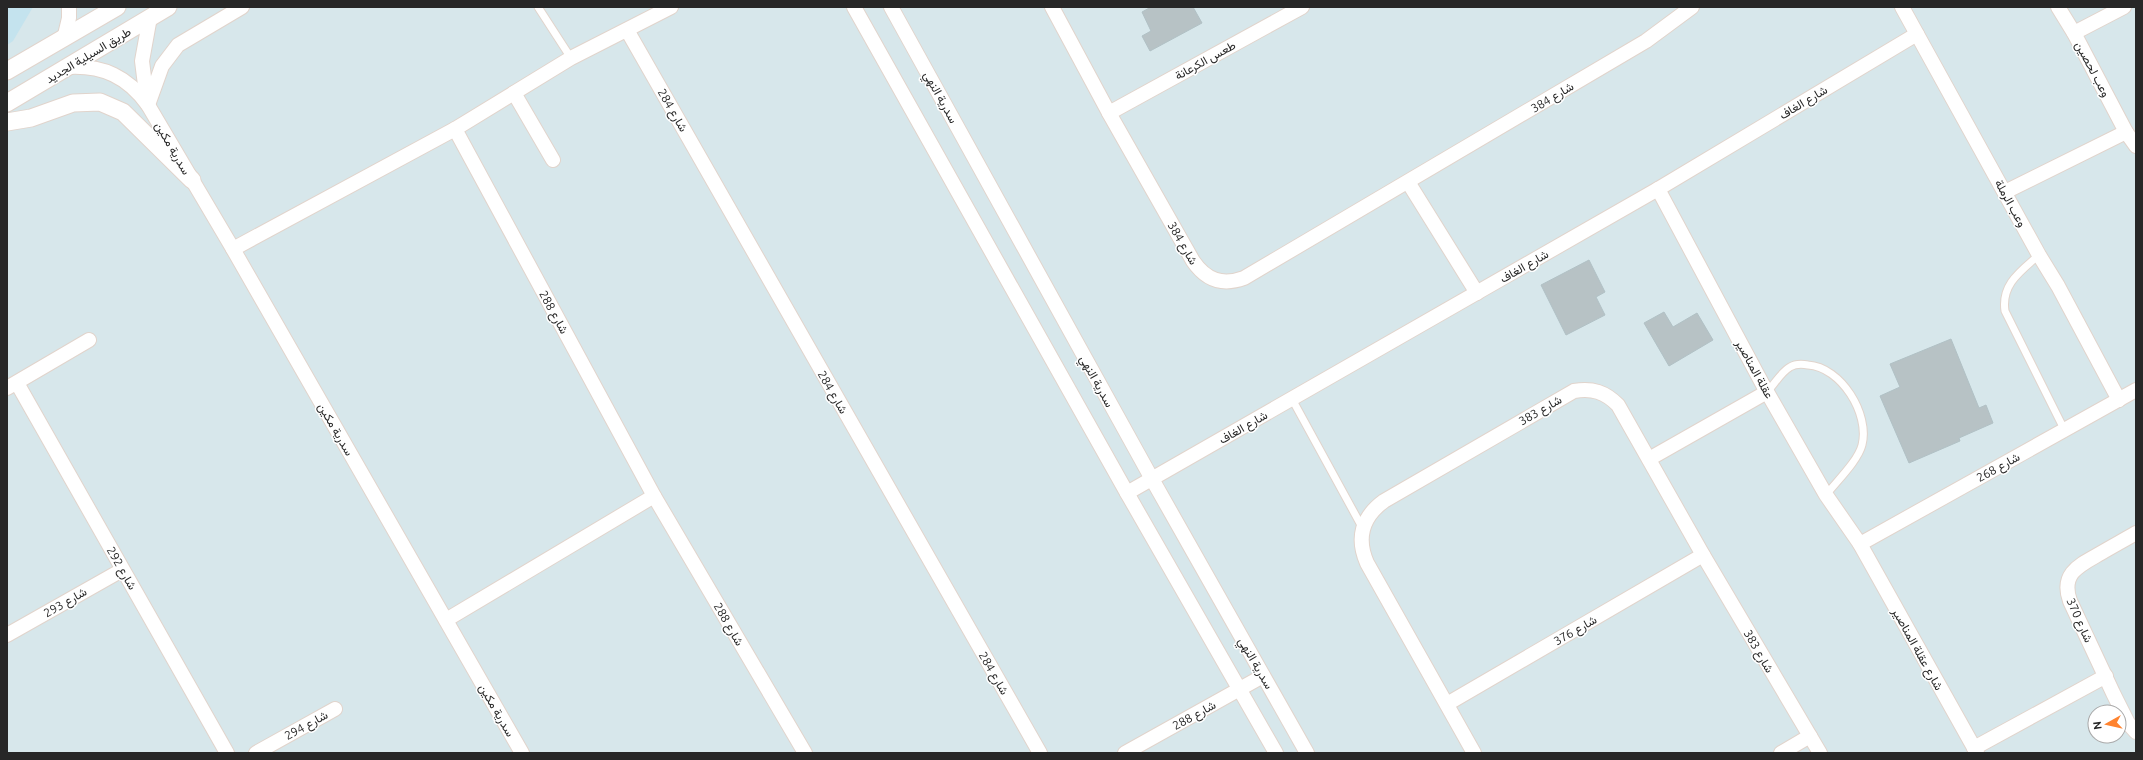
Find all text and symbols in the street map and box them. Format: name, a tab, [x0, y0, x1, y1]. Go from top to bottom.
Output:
street label: طريق السيلية الجديد	[43, 24, 134, 87]
street label: طعس الكرعانة	[1172, 38, 1239, 84]
street label: وعب لحصين	[2071, 39, 2113, 100]
street label: سدرية النهي	[918, 69, 961, 127]
street label: شارع 384	[1528, 79, 1577, 117]
street label: شارع الغاف	[1777, 83, 1831, 124]
street label: شارع 284	[653, 86, 690, 135]
street label: سدرية مكين	[151, 119, 193, 178]
street label: وعب الرملة	[1991, 177, 2029, 230]
street label: شارع 384	[1163, 219, 1200, 268]
street label: شارع الغاف	[1498, 247, 1552, 288]
street label: شارع 288	[534, 288, 571, 337]
street label: عقلة المناصير	[1731, 337, 1776, 401]
street label: سدرية النهي	[1074, 353, 1117, 411]
street label: شارع 284	[813, 368, 850, 417]
street label: شارع 383	[1516, 393, 1565, 430]
street label: سدرية مكين	[314, 400, 356, 459]
street label: شارع الغاف	[1217, 408, 1271, 449]
street label: شارع 268	[1974, 450, 2023, 487]
street label: شارع 292	[102, 544, 139, 593]
street label: شارع 293	[41, 585, 90, 622]
street label: شارع 370	[2062, 596, 2096, 645]
street label: شارع 288	[709, 600, 746, 649]
street label: شارع عقلة المناصير	[1887, 605, 1946, 694]
street label: شارع 376	[1551, 613, 1600, 650]
street label: شارع 383	[1739, 627, 1776, 676]
street label: سدرية النهي	[1233, 635, 1276, 693]
street label: شارع 284	[974, 649, 1011, 698]
street label: سدرية مكين	[475, 681, 517, 740]
street label: شارع 288	[1170, 698, 1219, 735]
north arrow	[2087, 704, 2127, 744]
street label: شارع 294	[282, 708, 331, 745]
text: N	[2091, 720, 2104, 730]

